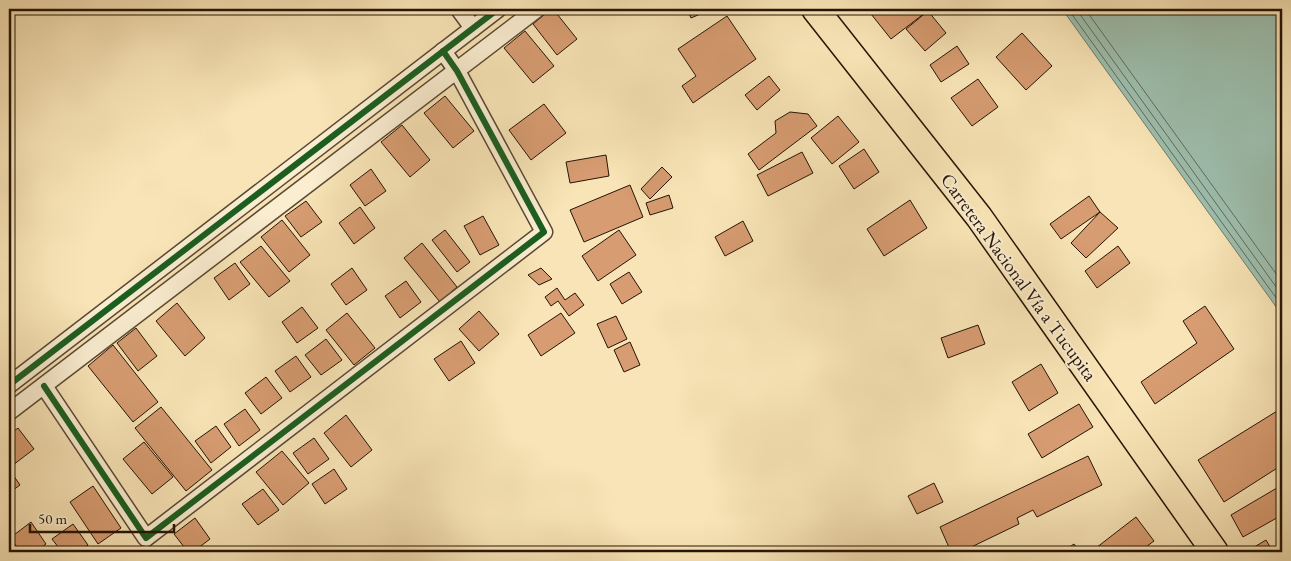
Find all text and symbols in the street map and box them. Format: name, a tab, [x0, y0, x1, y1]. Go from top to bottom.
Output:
street label: Carretera Nacional Vía a Tucupita	[935, 168, 1103, 386]
scale bar	[30, 501, 174, 533]
text: 50 m	[38, 509, 67, 528]

